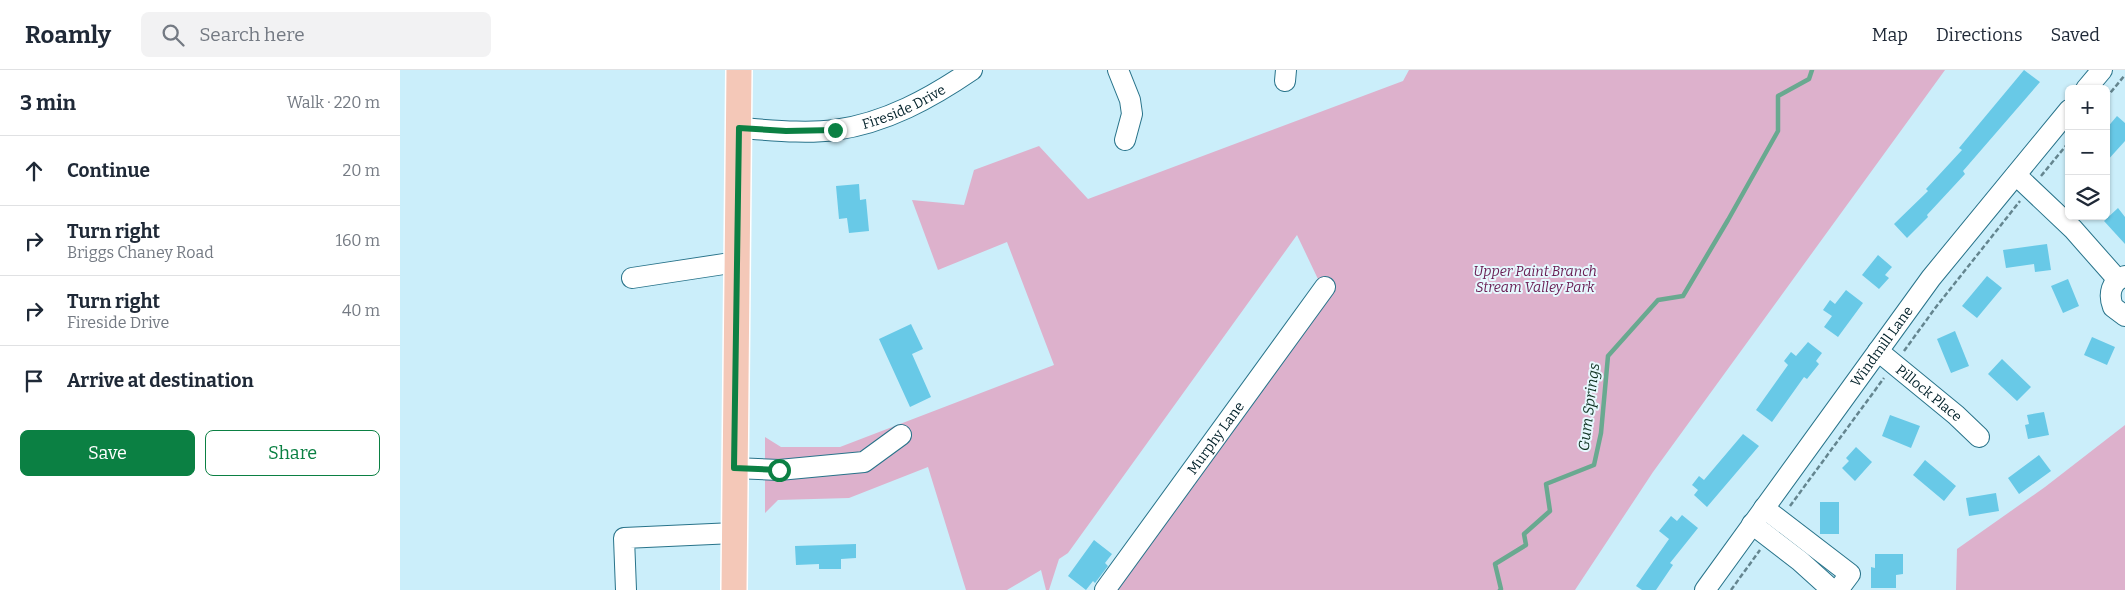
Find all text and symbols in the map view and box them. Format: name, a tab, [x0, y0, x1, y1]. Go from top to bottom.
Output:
search box	[141, 12, 491, 57]
text: Roamly	[25, 21, 111, 49]
icon: search	[159, 21, 187, 49]
text: Search here	[199, 23, 305, 46]
text: Map	[1872, 24, 1908, 46]
text: Directions	[1936, 24, 2023, 46]
text: Saved	[2051, 24, 2100, 46]
street label: Fireside Drive	[860, 81, 949, 133]
map controls	[2065, 85, 2110, 220]
button: +	[2065, 85, 2110, 130]
text: 3 min	[20, 90, 76, 116]
text: Walk · 220 m	[287, 93, 380, 112]
route end	[824, 119, 847, 142]
button: −	[2065, 130, 2110, 175]
icon: ahead	[20, 157, 48, 185]
text: Continue	[67, 159, 150, 182]
text: 20 m	[343, 161, 380, 180]
button: layers	[2065, 175, 2110, 220]
text: Turn right	[67, 220, 160, 243]
icon: right	[20, 227, 48, 255]
text: 160 m	[335, 231, 380, 250]
text: Briggs Chaney Road	[67, 243, 214, 262]
park label: Upper Paint Branch Stream Valley Park	[1473, 263, 1597, 296]
text: Turn right	[67, 290, 160, 313]
icon: right	[20, 297, 48, 325]
text: 40 m	[342, 301, 380, 320]
street label: Windmill Lane	[1847, 303, 1917, 390]
text: Fireside Drive	[67, 313, 169, 332]
street label: Pillock Place	[1892, 361, 1965, 425]
water label: Gum Springs	[1575, 362, 1603, 452]
icon: arrive	[20, 367, 48, 395]
text: Arrive at destination	[67, 369, 254, 392]
street label: Murphy Lane	[1184, 398, 1248, 478]
button: Save	[20, 430, 195, 476]
button: Share	[205, 430, 380, 476]
route start	[768, 459, 791, 482]

